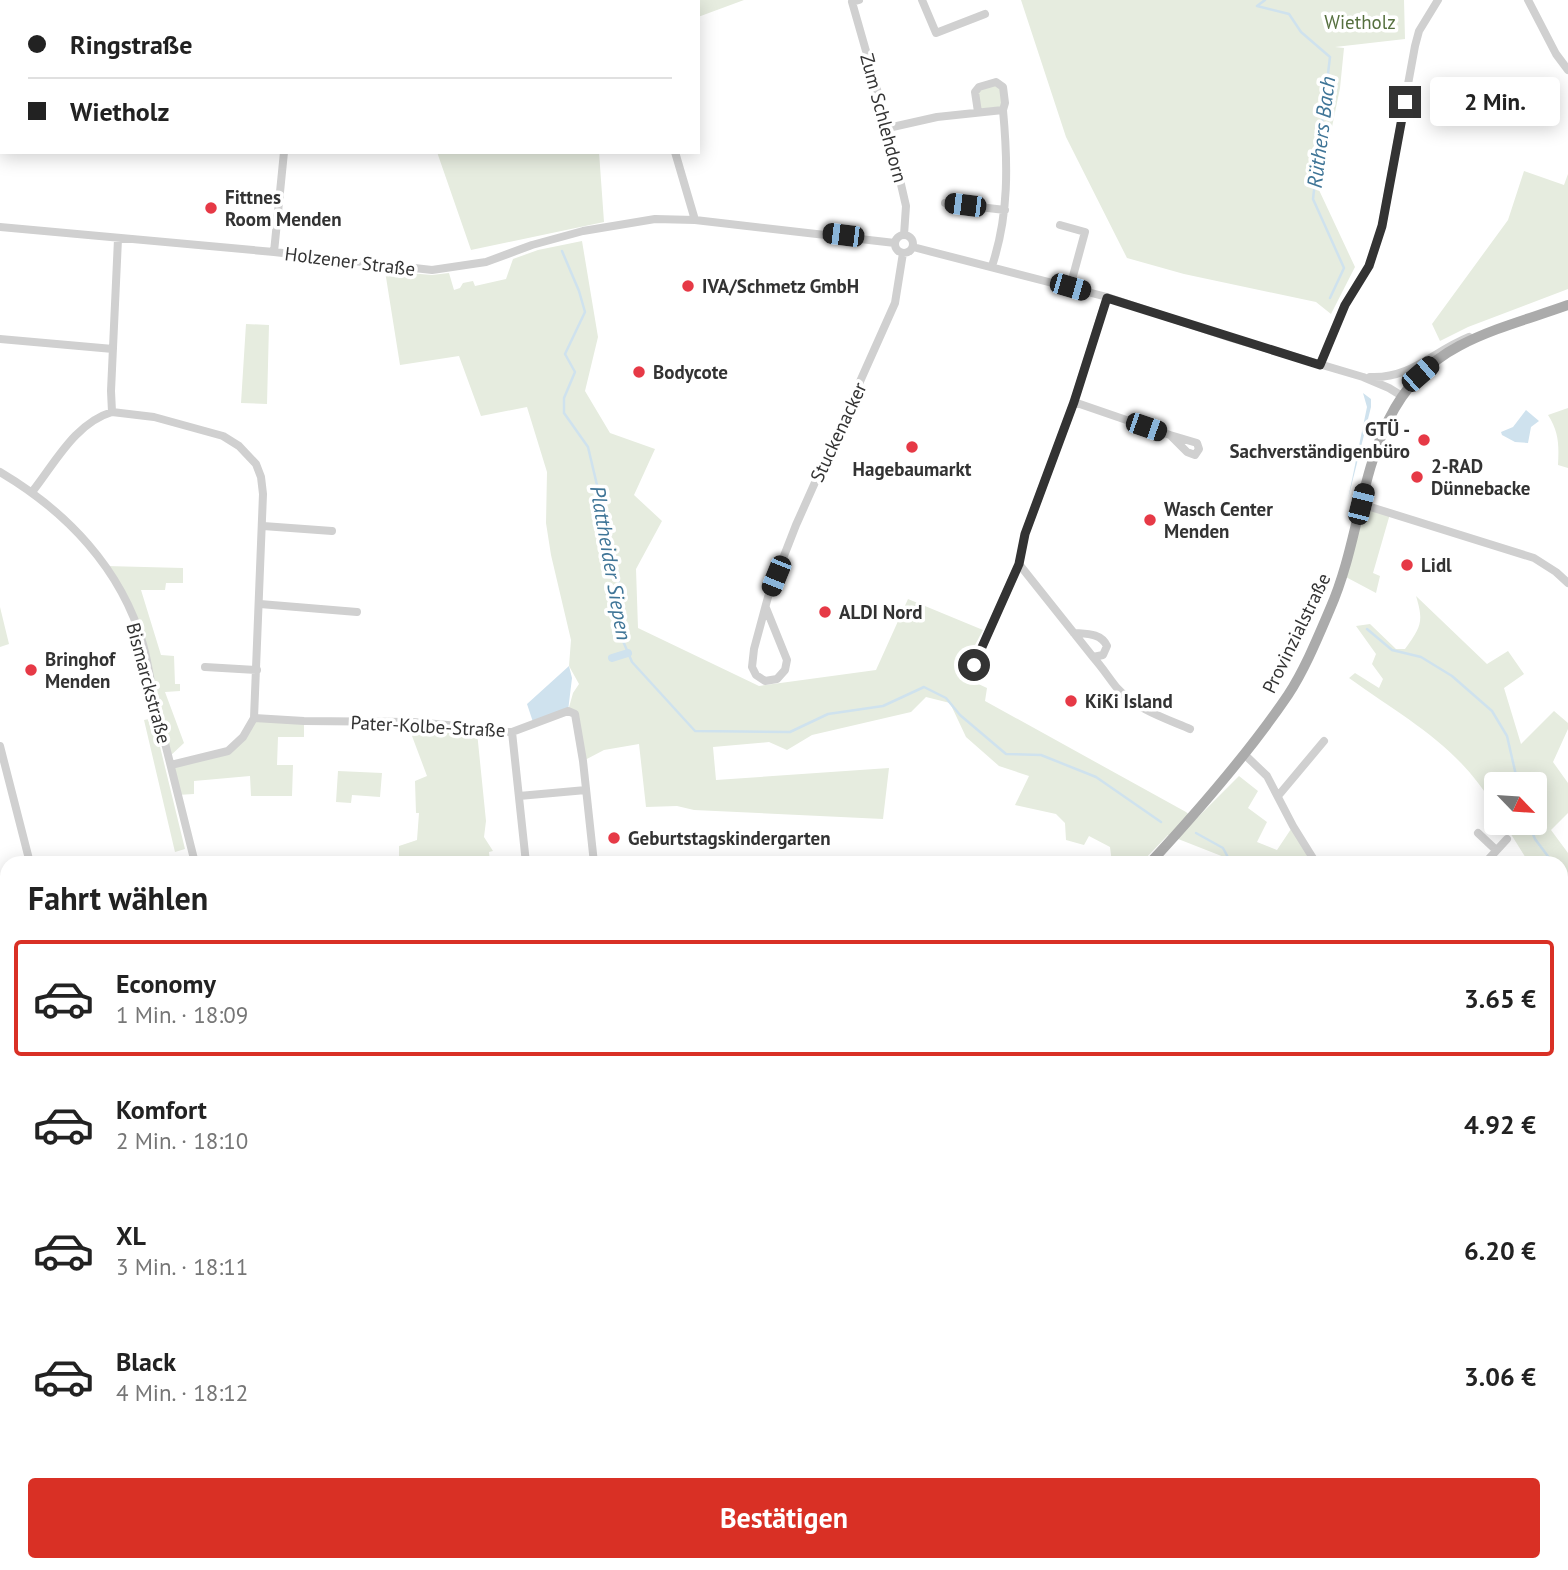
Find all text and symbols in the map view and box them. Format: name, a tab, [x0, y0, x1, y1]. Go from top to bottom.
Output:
park label: Wietholz	[1324, 10, 1396, 34]
text: Ringstraße	[70, 28, 192, 61]
street label: Zum Schlehdorn	[855, 51, 913, 185]
water label: Rüthers Bach	[1301, 75, 1341, 189]
callout: 2 Min.	[1430, 78, 1559, 126]
route end	[1389, 86, 1421, 118]
text: 2 Min.	[1464, 87, 1526, 116]
text: Wietholz	[70, 95, 169, 128]
place label: Fittnes Room Menden	[225, 185, 342, 231]
car	[943, 192, 988, 218]
marker: Fittnes Room Menden	[203, 200, 219, 216]
car	[821, 222, 866, 248]
street label: Holzener Straße	[283, 241, 417, 281]
car	[1047, 271, 1094, 303]
place label: IVA/Schmetz GmbH	[702, 274, 859, 298]
marker: IVA/Schmetz GmbH	[680, 278, 696, 294]
car	[1398, 352, 1443, 396]
place label: Bodycote	[653, 360, 728, 384]
marker: Bodycote	[631, 364, 647, 380]
street label: Stuckenacker	[804, 378, 872, 486]
car	[1123, 410, 1170, 444]
place label: GTÜ - Sachverständigenbüro	[1229, 417, 1410, 463]
marker: GTÜ - Sachverständigenbüro	[1416, 432, 1432, 448]
marker: Hagebaumarkt	[904, 439, 920, 455]
place label: 2-RAD Dünnebacke	[1431, 454, 1530, 500]
place label: Hagebaumarkt	[853, 457, 972, 481]
marker: 2-RAD Dünnebacke	[1409, 469, 1425, 485]
car	[1346, 481, 1377, 527]
water label: Plattheider Siepen	[584, 484, 638, 642]
place label: Wasch Center Menden	[1164, 497, 1273, 543]
marker: Wasch Center Menden	[1142, 512, 1158, 528]
car	[759, 553, 794, 599]
place label: Lidl	[1421, 553, 1452, 577]
marker: Lidl	[1399, 557, 1415, 573]
street label: Provinzialstraße	[1257, 569, 1335, 697]
place label: ALDI Nord	[839, 600, 922, 624]
marker: ALDI Nord	[817, 604, 833, 620]
street label: Bismarckstraße	[121, 620, 177, 746]
place label: Bringhof Menden	[45, 647, 117, 693]
route start	[958, 649, 990, 681]
marker: Bringhof Menden	[23, 662, 39, 678]
place label: KiKi Island	[1085, 689, 1173, 713]
marker: KiKi Island	[1063, 693, 1079, 709]
street label: Pater-Kolbe-Straße	[350, 710, 506, 742]
north arrow	[1484, 772, 1547, 835]
map controls	[1484, 772, 1547, 835]
place label: Geburtstagskindergarten	[628, 826, 831, 850]
marker: Geburtstagskindergarten	[606, 830, 622, 846]
text: Fahrt wählen	[28, 877, 208, 919]
icon: car	[32, 967, 95, 1030]
text: Economy	[116, 967, 216, 1000]
text: 3.65 €	[1464, 982, 1536, 1015]
text: 1 Min. · 18:09	[116, 1000, 248, 1029]
icon: car	[32, 1093, 95, 1156]
text: Komfort	[116, 1093, 207, 1126]
text: 4.92 €	[1464, 1108, 1536, 1141]
text: 2 Min. · 18:10	[116, 1126, 248, 1155]
icon: car	[32, 1219, 95, 1282]
text: XL	[116, 1219, 146, 1252]
text: 6.20 €	[1464, 1234, 1536, 1267]
text: 3 Min. · 18:11	[116, 1252, 248, 1281]
icon: car	[32, 1345, 95, 1408]
text: Black	[116, 1345, 176, 1378]
text: 3.06 €	[1464, 1360, 1536, 1393]
text: 4 Min. · 18:12	[116, 1378, 248, 1407]
button: Bestätigen	[28, 1478, 1540, 1558]

